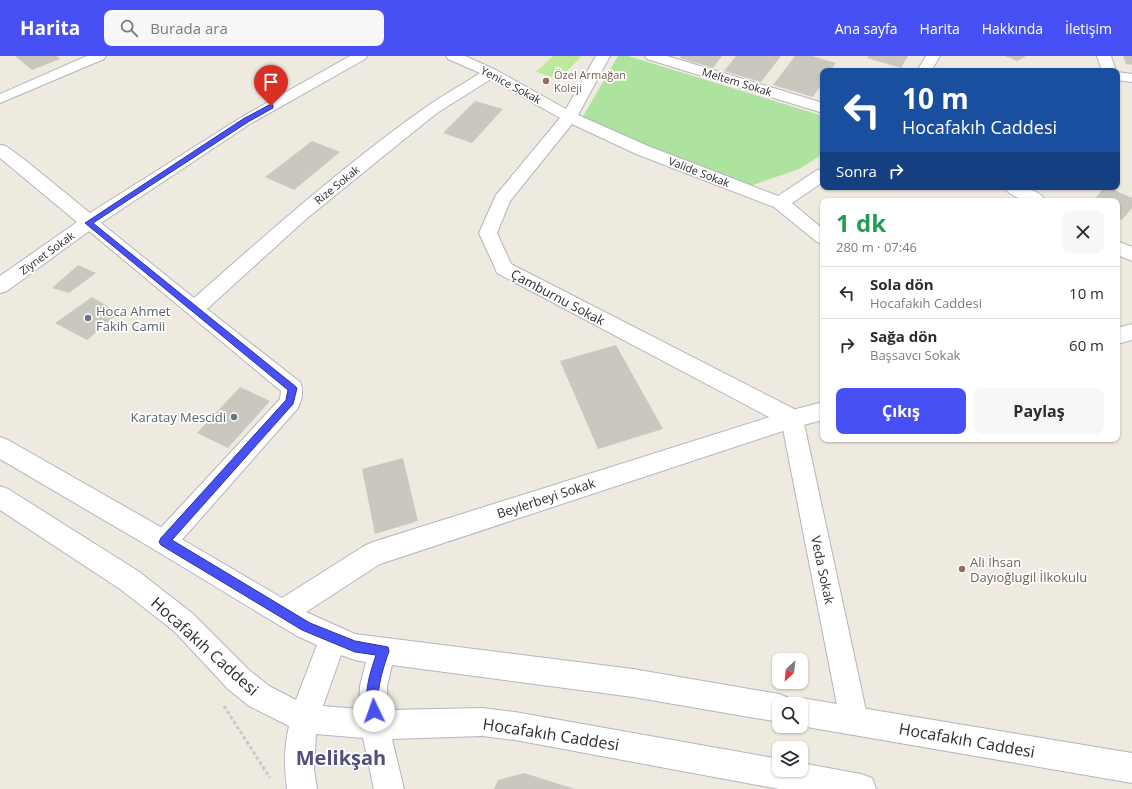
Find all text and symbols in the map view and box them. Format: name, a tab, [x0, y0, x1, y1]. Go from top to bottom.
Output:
search box	[104, 10, 384, 46]
text: Harita	[20, 15, 80, 41]
icon: search	[118, 17, 140, 39]
text: Burada ara	[150, 18, 228, 38]
text: Ana sayfa	[835, 19, 898, 38]
text: Harita	[920, 19, 960, 38]
text: Hakkında	[982, 19, 1043, 38]
text: İletişim	[1065, 19, 1112, 38]
street label: Yenice Sokak	[478, 62, 544, 107]
street label: Meltem Sokak	[700, 64, 774, 99]
pin	[254, 65, 288, 106]
place label: Özel Armağan Koleji	[554, 67, 626, 95]
icon: arrive	[260, 71, 282, 93]
marker: Özel Armağan Koleji	[541, 76, 551, 86]
text: 10 m	[902, 79, 969, 117]
icon: left	[836, 84, 888, 136]
text: Hocafakıh Caddesi	[902, 115, 1057, 139]
street label: Valide Sokak	[666, 153, 732, 190]
icon: right	[885, 160, 907, 182]
text: Sonra	[836, 161, 877, 181]
street label: Rize Sokak	[311, 162, 363, 207]
text: 1 dk	[836, 206, 886, 239]
button: close	[1062, 211, 1104, 253]
street label: Ziynet Sokak	[16, 227, 77, 278]
text: 280 m · 07:46	[836, 238, 917, 256]
street label: Çamburnu Sokak	[508, 265, 608, 329]
text: Sola dön	[870, 274, 934, 294]
icon: left	[836, 282, 858, 304]
text: 10 m	[1069, 283, 1104, 303]
text: Hocafakıh Caddesi	[870, 294, 982, 312]
place label: Hoca Ahmet Fakih Camii	[96, 302, 171, 335]
marker: Hoca Ahmet Fakih Camii	[83, 313, 93, 323]
text: Sağa dön	[870, 326, 937, 346]
icon: right	[836, 334, 858, 356]
text: 60 m	[1069, 335, 1104, 355]
text: Başsavcı Sokak	[870, 346, 960, 364]
button: Çıkış	[836, 388, 966, 434]
button: Paylaş	[974, 388, 1104, 434]
place label: Karatay Mescidi	[131, 408, 226, 426]
marker: Karatay Mescidi	[229, 412, 239, 422]
street label: Beylerbeyi Sokak	[495, 474, 598, 522]
street label: Veda Sokak	[807, 534, 839, 606]
place label: Ali İhsan Dayıoğlugil İlkokulu	[970, 553, 1087, 586]
marker: Ali İhsan Dayıoğlugil İlkokulu	[957, 564, 967, 574]
street label: Hocafakıh Caddesi	[146, 592, 264, 700]
north arrow	[772, 653, 808, 689]
map controls	[772, 653, 808, 777]
position arrow	[353, 690, 395, 732]
button: search	[772, 697, 808, 733]
street label: Hocafakıh Caddesi	[481, 712, 621, 756]
street label: Hocafakıh Caddesi	[897, 717, 1037, 763]
button: layers	[772, 741, 808, 777]
district label: Melikşah	[296, 744, 386, 771]

